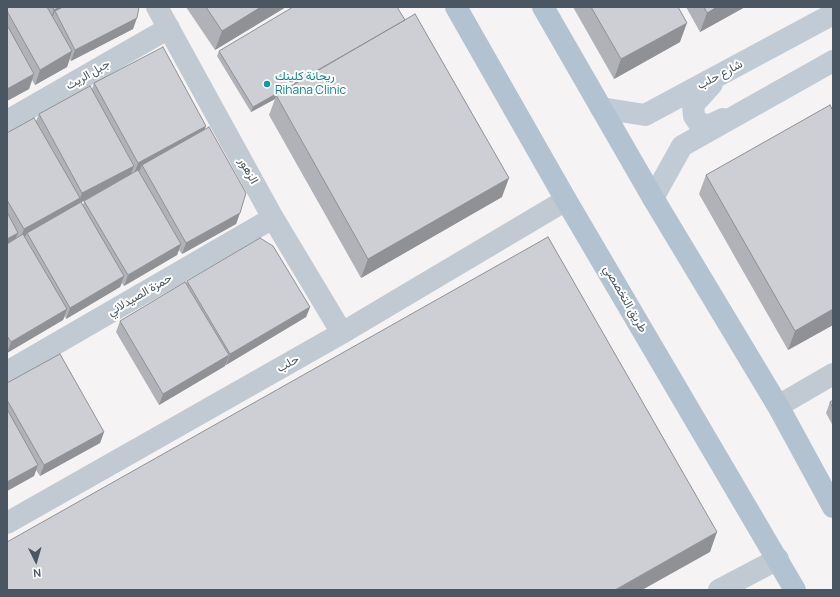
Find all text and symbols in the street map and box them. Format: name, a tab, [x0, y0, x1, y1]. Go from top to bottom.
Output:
street label: جبل الريث	[63, 57, 113, 93]
street label: شارع حلب	[695, 57, 745, 93]
place label: ريحانة كلينك Rihana Clinic	[275, 70, 346, 98]
marker: ريحانة كلينك Rihana Clinic	[262, 79, 272, 89]
street label: الزهور	[235, 155, 261, 187]
street label: طريق التخصصي	[600, 263, 650, 335]
street label: حمزة الصيدلاني	[105, 271, 175, 319]
street label: حلب	[274, 352, 302, 376]
north arrow	[16, 541, 56, 581]
text: N	[32, 566, 42, 581]

